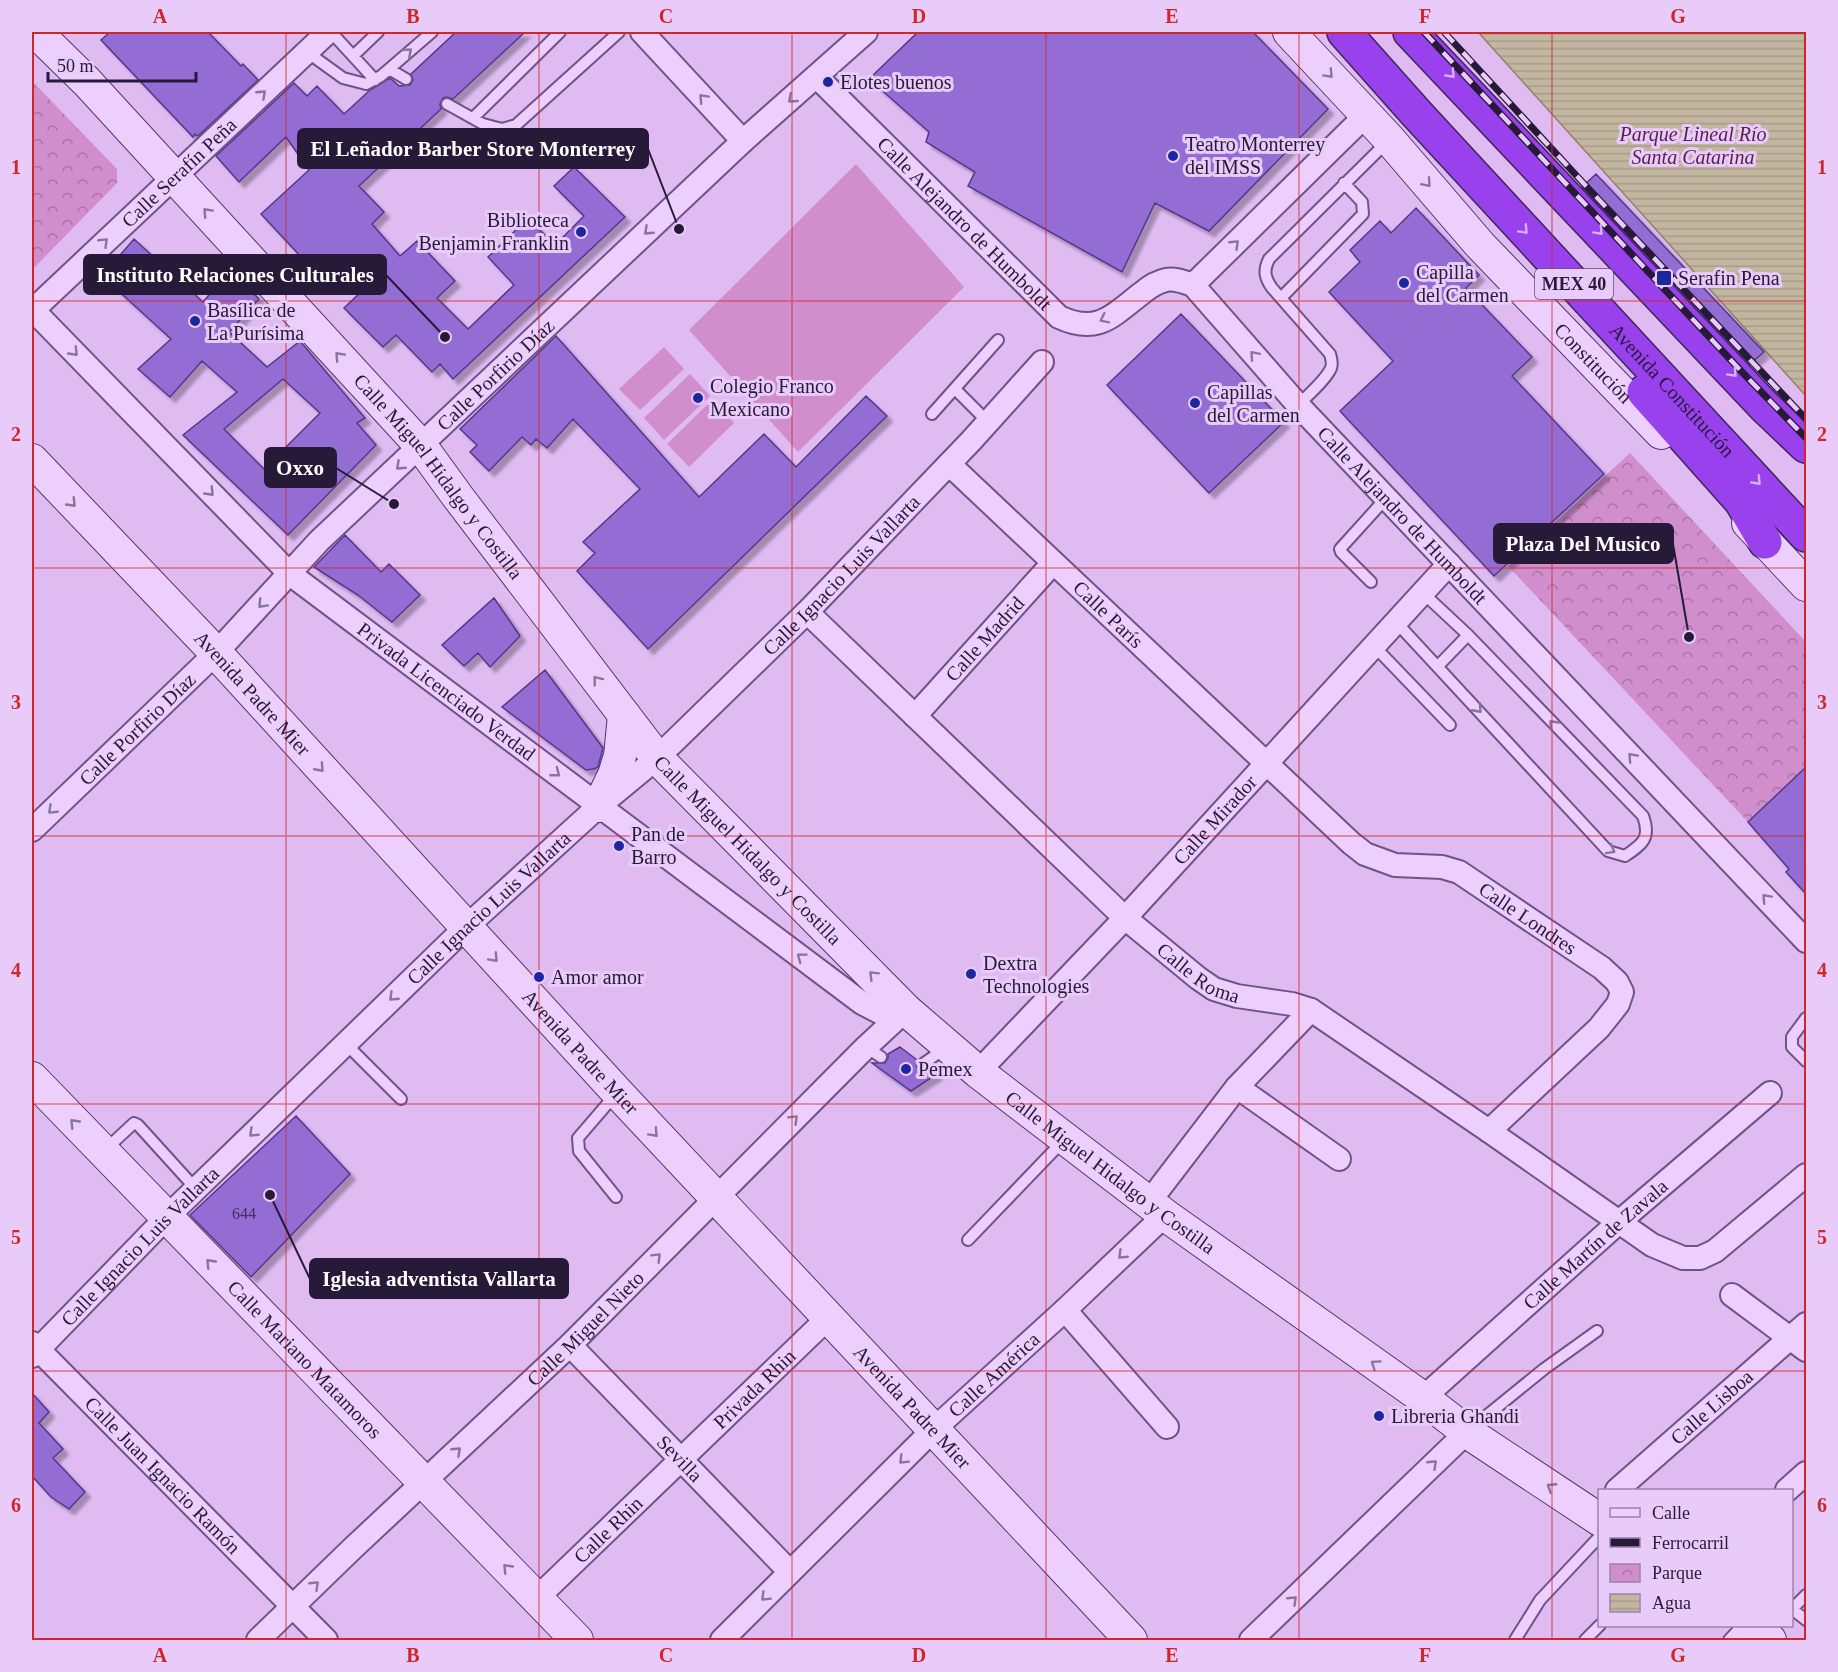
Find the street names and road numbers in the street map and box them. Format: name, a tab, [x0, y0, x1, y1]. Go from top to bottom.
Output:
street label: Calle Serafín Peña	[117, 113, 241, 232]
street label: Calle Alejandro de Humboldt	[873, 132, 1057, 315]
road number: MEX 40	[1535, 269, 1613, 299]
street label: Calle Porfirio Díaz	[432, 314, 558, 435]
street label: Constitución	[1550, 319, 1637, 408]
street label: Avenida Constitución	[1605, 319, 1739, 462]
street label: Calle Miguel Hidalgo y Costilla	[349, 369, 527, 583]
street label: Calle Alejandro de Humboldt	[1313, 422, 1492, 609]
street label: Calle Ignacio Luis Vallarta	[758, 491, 924, 660]
street label: Calle París	[1069, 576, 1148, 652]
street label: Calle Madrid	[941, 592, 1028, 686]
street label: Privada Licenciado Verdad	[353, 618, 540, 765]
street label: Avenida Padre Mier	[190, 627, 315, 760]
street label: Calle Porfirio Díaz	[75, 668, 200, 790]
street label: Calle Miguel Hidalgo y Costilla	[650, 751, 846, 949]
street label: Calle Mirador	[1169, 771, 1261, 869]
street label: Calle Ignacio Luis Vallarta	[403, 827, 575, 989]
street label: Calle Londres	[1475, 878, 1581, 959]
street label: Calle Roma	[1153, 938, 1242, 1007]
street label: Avenida Padre Mier	[518, 985, 643, 1119]
street label: Calle Miguel Hidalgo y Costilla	[1001, 1086, 1220, 1258]
street label: Calle Ignacio Luis Vallarta	[57, 1162, 223, 1330]
street label: Calle Martín de Zavala	[1519, 1175, 1672, 1314]
street label: Calle Miguel Nieto	[523, 1266, 648, 1390]
street label: Calle Mariano Matamoros	[223, 1276, 386, 1443]
street label: Calle América	[944, 1328, 1044, 1421]
street label: Avenida Padre Mier	[849, 1341, 976, 1473]
street label: Privada Rhin	[709, 1345, 800, 1433]
street label: Calle Lisboa	[1666, 1365, 1757, 1449]
street label: Calle Juan Ignacio Ramón	[81, 1392, 245, 1558]
street label: Sevilla	[653, 1431, 707, 1486]
street label: Calle Rhin	[569, 1492, 647, 1567]

